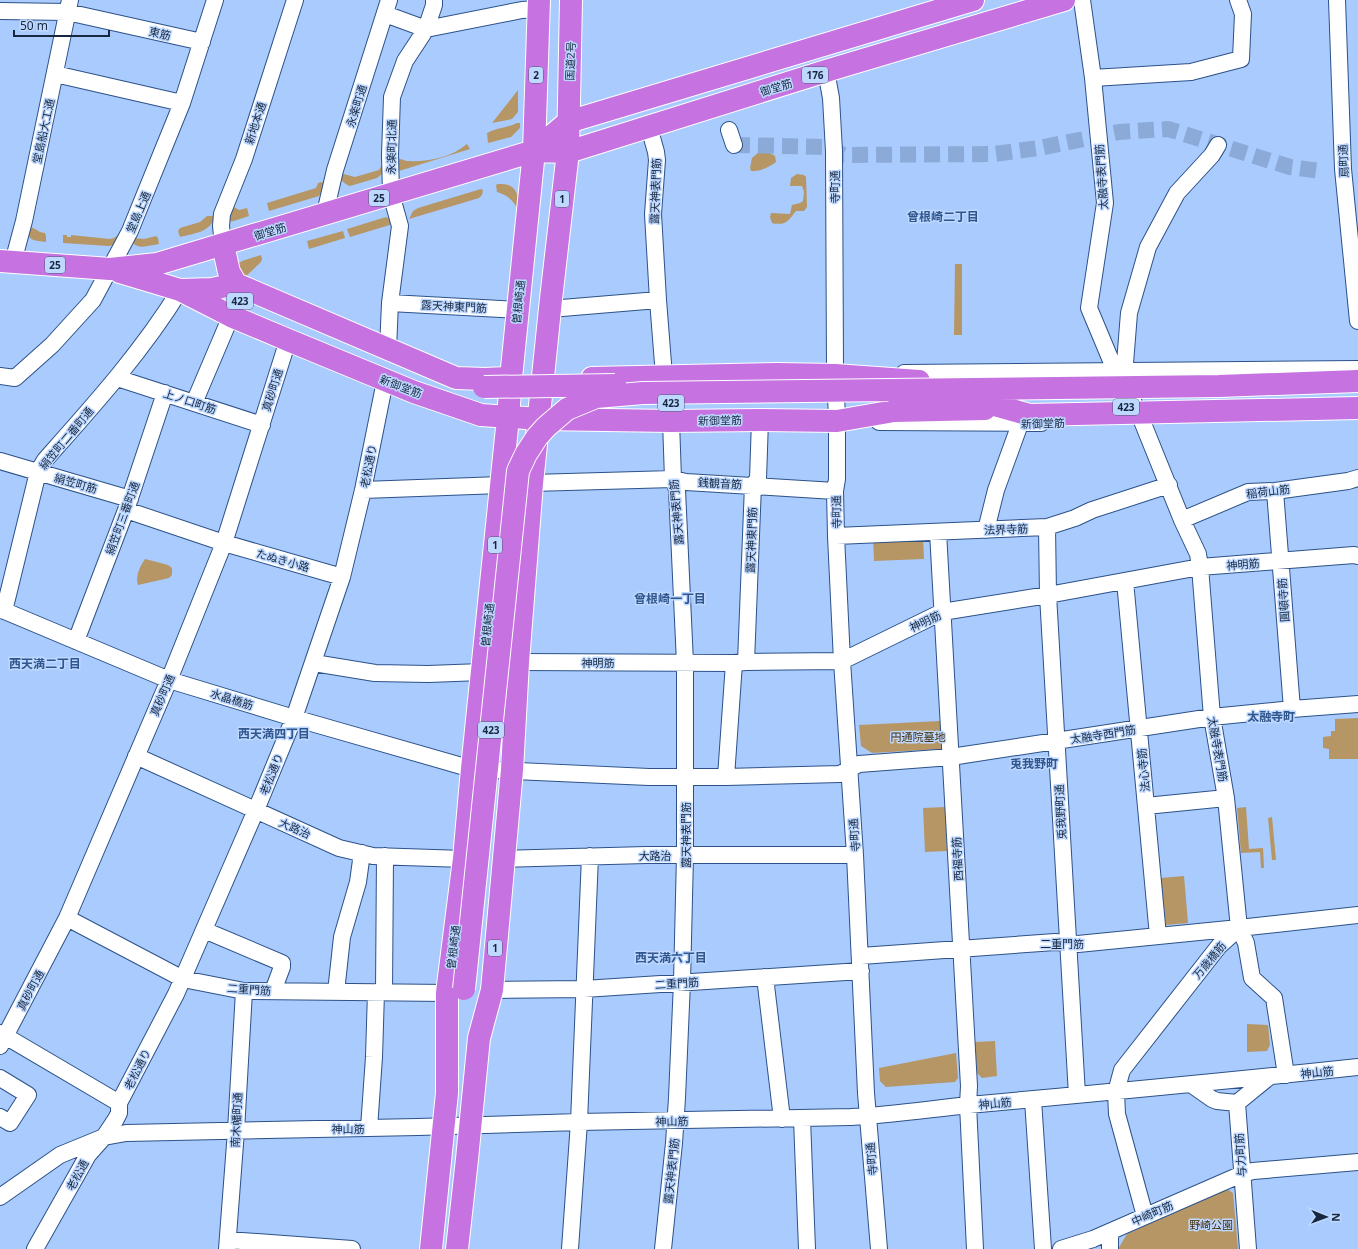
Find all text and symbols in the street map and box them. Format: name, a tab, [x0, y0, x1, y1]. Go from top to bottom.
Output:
scale bar	[14, 12, 109, 38]
text: 50 m	[20, 17, 48, 34]
street label: 東筋	[148, 23, 172, 43]
street label: 国道2号	[562, 41, 578, 81]
road number: 2	[529, 67, 543, 83]
road number: 176	[802, 67, 828, 83]
street label: 御堂筋	[757, 75, 794, 99]
street label: 永楽町通	[342, 83, 370, 129]
street label: 堂島船大工通	[29, 97, 57, 165]
street label: 新地本通	[241, 100, 269, 146]
street label: 永楽町北通	[383, 119, 399, 175]
street label: 太融寺表門筋	[1091, 144, 1111, 210]
street label: 扇町通	[1335, 144, 1351, 178]
street label: 露天神表門筋	[646, 158, 664, 224]
street label: 寺町通	[827, 171, 842, 204]
street label: 堂島上通	[123, 189, 153, 235]
road number: 25	[369, 190, 389, 206]
road number: 1	[555, 191, 569, 207]
district label: 曾根崎二丁目	[907, 208, 979, 225]
street label: 御堂筋	[251, 219, 288, 243]
road number: 25	[45, 257, 65, 273]
street label: 曽根崎通	[508, 279, 528, 325]
road number: 423	[227, 293, 253, 309]
street label: 露天神東門筋	[421, 297, 487, 315]
street label: 真砂町通	[258, 367, 286, 413]
street label: 新御堂筋	[378, 371, 424, 401]
street label: 上ノ口町筋	[162, 385, 218, 417]
road number: 423	[658, 395, 684, 411]
road number: 423	[1113, 399, 1139, 415]
street label: 絹笠町二番町通	[36, 404, 96, 472]
street label: 新御堂筋	[698, 412, 742, 428]
street label: 新御堂筋	[1021, 415, 1065, 431]
street label: 老松通り	[356, 443, 380, 489]
street label: 絹笠町筋	[53, 470, 99, 496]
street label: 銭観音筋	[698, 474, 742, 492]
street label: 露天神表門筋	[666, 478, 686, 546]
street label: 絹笠町三番町通	[102, 479, 142, 557]
street label: 稲荷山筋	[1245, 481, 1291, 501]
street label: 寺町通	[828, 495, 844, 529]
street label: 露天神東門筋	[742, 507, 760, 573]
street label: 法界寺筋	[984, 521, 1028, 537]
road number: 1	[488, 537, 502, 553]
street label: たぬき小路	[255, 545, 311, 575]
street label: 神明筋	[1226, 555, 1260, 573]
street label: 圓頓寺筋	[1274, 578, 1292, 622]
district label: 曾根崎一丁目	[634, 590, 706, 607]
street label: 曽根崎通	[477, 602, 497, 648]
street label: 神明筋	[907, 607, 943, 635]
district label: 西天満二丁目	[9, 655, 81, 672]
street label: 神明筋	[582, 655, 615, 670]
street label: 真砂町通	[147, 672, 177, 718]
street label: 水晶橋筋	[209, 685, 255, 713]
district label: 太融寺町	[1247, 708, 1295, 725]
street label: 太融寺表門筋	[1205, 715, 1231, 783]
street label: 太融寺西門筋	[1069, 721, 1137, 747]
road number: 423	[478, 722, 504, 738]
district label: 西天満四丁目	[238, 725, 310, 742]
park label: 円通院墓地	[891, 729, 946, 744]
street label: 法心寺筋	[1134, 747, 1152, 793]
street label: 老松通り	[256, 751, 286, 797]
district label: 兎我野町	[1010, 755, 1058, 772]
street label: 兎我野町通	[1051, 784, 1069, 840]
street label: 露天神表門筋	[678, 802, 693, 868]
street label: 大路治	[277, 814, 313, 842]
street label: 寺町通	[845, 818, 863, 852]
street label: 西福寺筋	[948, 837, 966, 881]
street label: 大路治	[639, 848, 672, 863]
street label: 曽根崎通	[443, 924, 463, 970]
street label: 二重門筋	[1040, 936, 1084, 951]
street label: 万歳橋筋	[1189, 938, 1229, 982]
road number: 1	[488, 940, 502, 956]
district label: 西天満六丁目	[635, 949, 707, 966]
street label: 真砂町通	[13, 967, 47, 1013]
street label: 二重門筋	[655, 974, 699, 992]
street label: 二重門筋	[227, 980, 271, 998]
street label: 老松通り	[120, 1046, 154, 1092]
street label: 神山筋	[1300, 1063, 1334, 1081]
street label: 南木幡町通	[227, 1092, 245, 1148]
street label: 神山筋	[978, 1094, 1012, 1112]
street label: 神山筋	[655, 1113, 689, 1129]
street label: 神山筋	[332, 1121, 365, 1136]
street label: 与力町筋	[1231, 1133, 1249, 1177]
street label: 露天神表門筋	[660, 1137, 682, 1205]
street label: 寺町通	[862, 1142, 880, 1176]
street label: 老松通	[62, 1157, 92, 1193]
street label: 中崎町筋	[1129, 1197, 1175, 1229]
north arrow	[1306, 1197, 1346, 1237]
text: N	[1329, 1213, 1344, 1222]
park label: 野崎公園	[1189, 1217, 1233, 1232]

